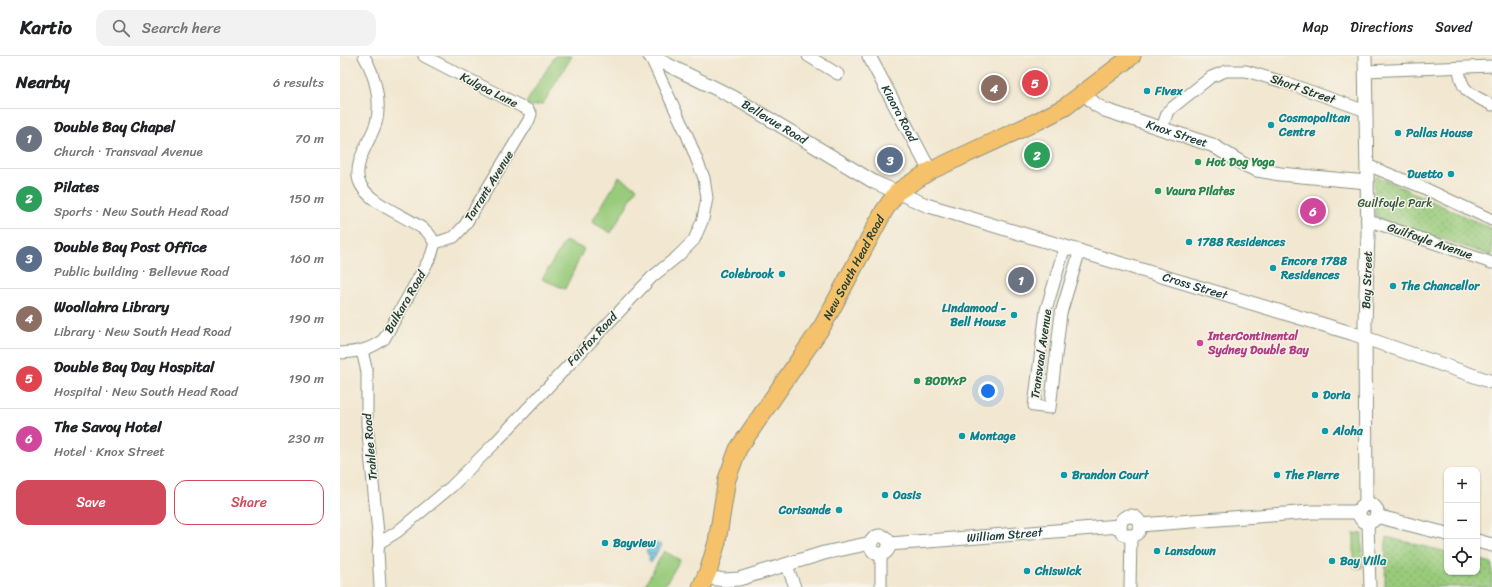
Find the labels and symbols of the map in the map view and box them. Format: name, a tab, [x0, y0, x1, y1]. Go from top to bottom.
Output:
street label: Kulgoa Lane	[456, 66, 522, 114]
pin: 5	[1022, 68, 1048, 98]
street label: Short Street	[1267, 68, 1340, 111]
pin: 4	[981, 73, 1007, 103]
place label: Fivex	[1154, 80, 1184, 102]
street label: Kiaora Road	[875, 81, 924, 147]
marker: Fivex	[1142, 86, 1152, 96]
street label: Bellevue Road	[737, 94, 813, 151]
place label: Cosmopolitan Centre	[1278, 107, 1351, 143]
street label: Knox Street	[1143, 113, 1211, 154]
marker: Cosmopolitan Centre	[1266, 120, 1276, 130]
place label: Pallas House	[1406, 122, 1474, 144]
marker: Pallas House	[1393, 128, 1403, 138]
pin: 2	[1024, 140, 1050, 170]
pin: 3	[877, 145, 903, 175]
street label: Tarrant Avenue	[458, 146, 520, 226]
place label: Hot Dog Yoga	[1205, 151, 1275, 173]
marker: Hot Dog Yoga	[1193, 157, 1203, 167]
place label: Duetto	[1407, 163, 1443, 185]
marker: Duetto	[1446, 169, 1456, 179]
place label: Vaura Pilates	[1166, 180, 1235, 202]
marker: Vaura Pilates	[1153, 186, 1163, 196]
park label: Guilfoyle Park	[1357, 192, 1433, 214]
pin: 6	[1300, 196, 1326, 226]
street label: New South Head Road	[817, 211, 891, 324]
street label: Guilfoyle Avenue	[1384, 216, 1476, 266]
place label: 1788 Residences	[1197, 231, 1286, 253]
marker: 1788 Residences	[1184, 237, 1194, 247]
place label: Encore 1788 Residences	[1280, 250, 1348, 286]
street label: Bay Street	[1355, 251, 1379, 309]
place label: Colebrook	[720, 263, 775, 285]
marker: Encore 1788 Residences	[1268, 263, 1278, 273]
street label: Bulkara Road	[378, 265, 433, 338]
pin: 1	[1008, 265, 1034, 295]
street label: Cross Street	[1160, 266, 1231, 307]
marker: Colebrook	[777, 269, 787, 279]
place label: The Chancellor	[1401, 275, 1480, 297]
marker: The Chancellor	[1388, 281, 1398, 291]
place label: Lindamood - Bell House	[942, 297, 1007, 333]
street label: Fairfax Road	[561, 306, 624, 371]
street label: Transvaal Avenue	[1024, 308, 1058, 400]
marker: Lindamood - Bell House	[1009, 310, 1019, 320]
place label: InterContinental Sydney Double Bay	[1207, 325, 1310, 361]
marker: InterContinental Sydney Double Bay	[1195, 338, 1205, 348]
place label: BODYxP	[925, 370, 967, 392]
marker: BODYxP	[912, 376, 922, 386]
your location	[978, 381, 998, 401]
place label: Doria	[1323, 384, 1352, 406]
marker: Doria	[1310, 390, 1320, 400]
street label: Trahlee Road	[356, 411, 384, 481]
place label: Aloha	[1332, 420, 1364, 442]
place label: Montage	[969, 425, 1016, 447]
marker: Aloha	[1320, 426, 1330, 436]
marker: Montage	[957, 431, 967, 441]
place label: Brandon Court	[1072, 464, 1150, 486]
place label: The Pierre	[1285, 464, 1340, 486]
marker: Brandon Court	[1059, 470, 1069, 480]
marker: The Pierre	[1272, 470, 1282, 480]
place label: Oasis	[892, 484, 922, 506]
marker: Oasis	[880, 490, 890, 500]
place label: Corisande	[778, 499, 832, 521]
marker: Corisande	[834, 505, 844, 515]
street label: William Street	[966, 521, 1045, 549]
place label: Bayview	[613, 532, 657, 554]
marker: Bayview	[600, 538, 610, 548]
place label: Lansdown	[1165, 540, 1216, 562]
marker: Lansdown	[1152, 546, 1162, 556]
place label: Bay Villa	[1340, 550, 1387, 572]
marker: Bay Villa	[1327, 556, 1337, 566]
place label: Chiswick	[1034, 560, 1082, 582]
marker: Chiswick	[1022, 566, 1032, 576]

